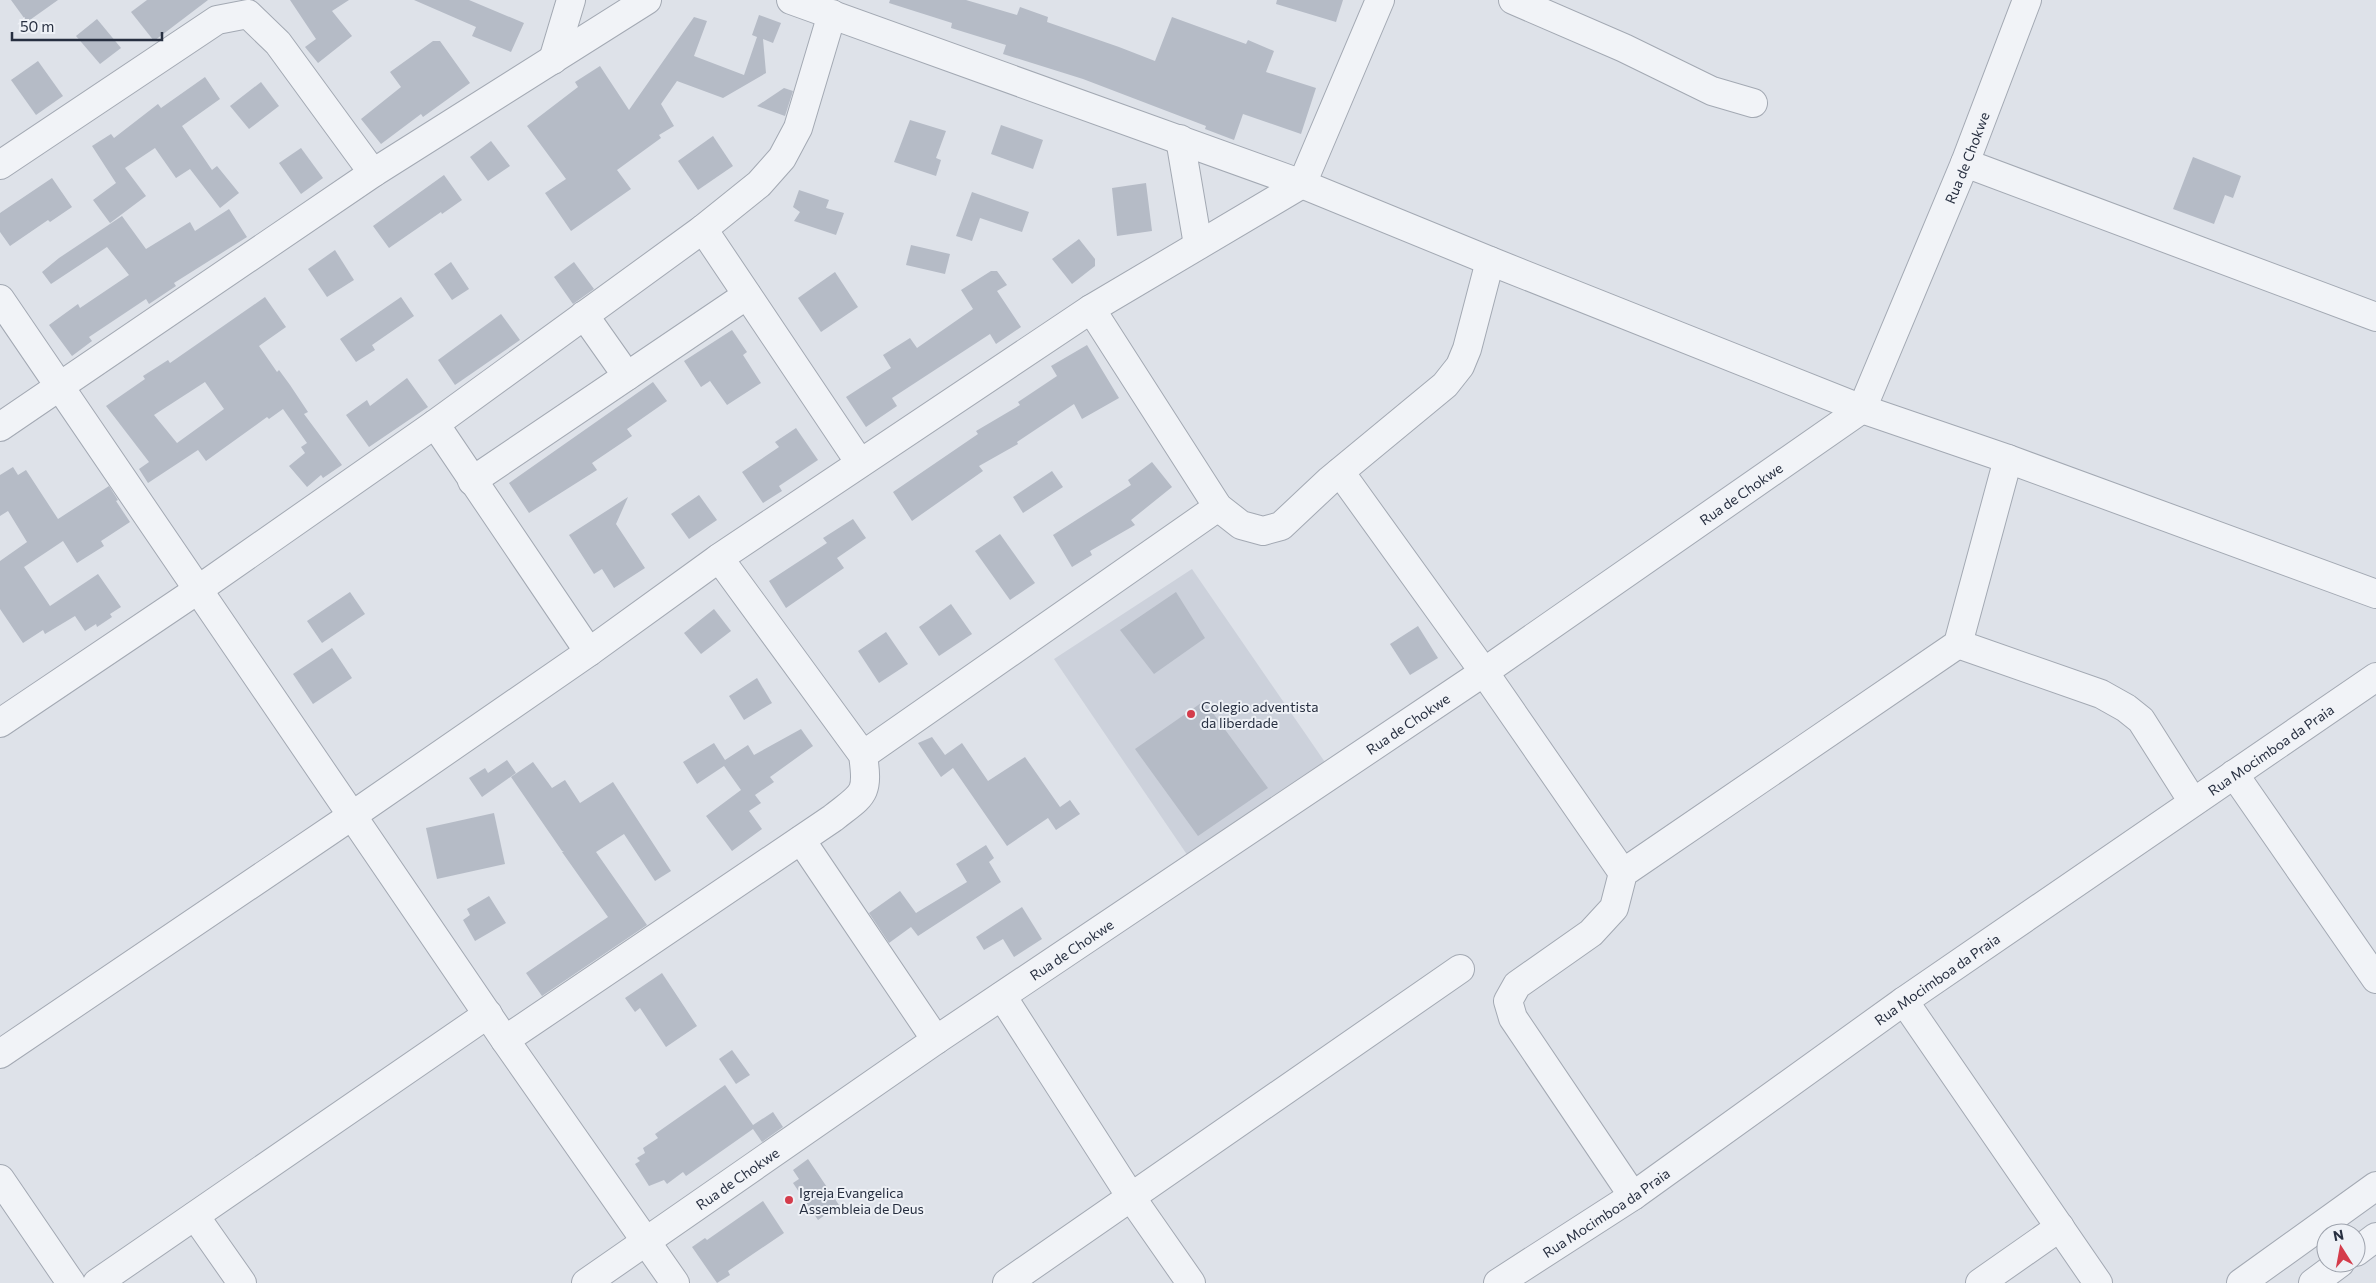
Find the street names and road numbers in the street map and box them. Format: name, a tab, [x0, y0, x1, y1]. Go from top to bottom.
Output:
street label: Rua de Chokwe	[1941, 109, 1992, 206]
street label: Rua de Chokwe	[1696, 459, 1786, 528]
street label: Rua de Chokwe	[1362, 689, 1453, 758]
street label: Rua Mocimboa da Praia	[2204, 700, 2337, 799]
street label: Rua de Chokwe	[1026, 915, 1116, 983]
street label: Rua Mocimboa da Praia	[1871, 929, 2003, 1028]
street label: Rua de Chokwe	[692, 1143, 782, 1213]
street label: Rua Mocimboa da Praia	[1539, 1164, 1673, 1261]

